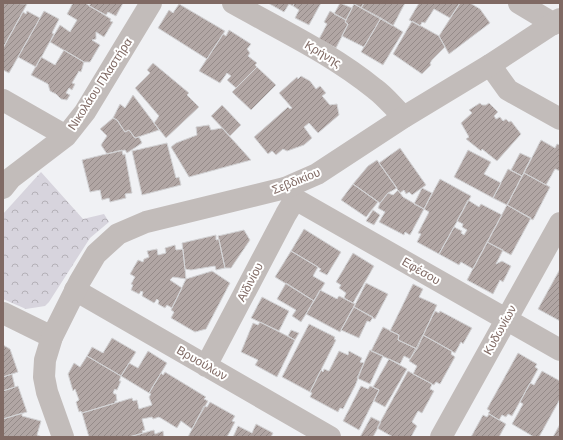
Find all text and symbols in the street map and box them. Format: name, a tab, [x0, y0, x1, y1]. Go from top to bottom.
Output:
street label: Νικολάου Πλαστήρα	[65, 35, 135, 133]
street label: Κρήνης	[302, 38, 344, 70]
street label: Σεβδικίου	[270, 165, 322, 197]
street label: Εφέσου	[399, 254, 443, 288]
street label: Αϊδινίου	[234, 260, 266, 304]
street label: Κυδωνίων	[481, 303, 519, 357]
street label: Βρυούλων	[174, 343, 230, 383]

